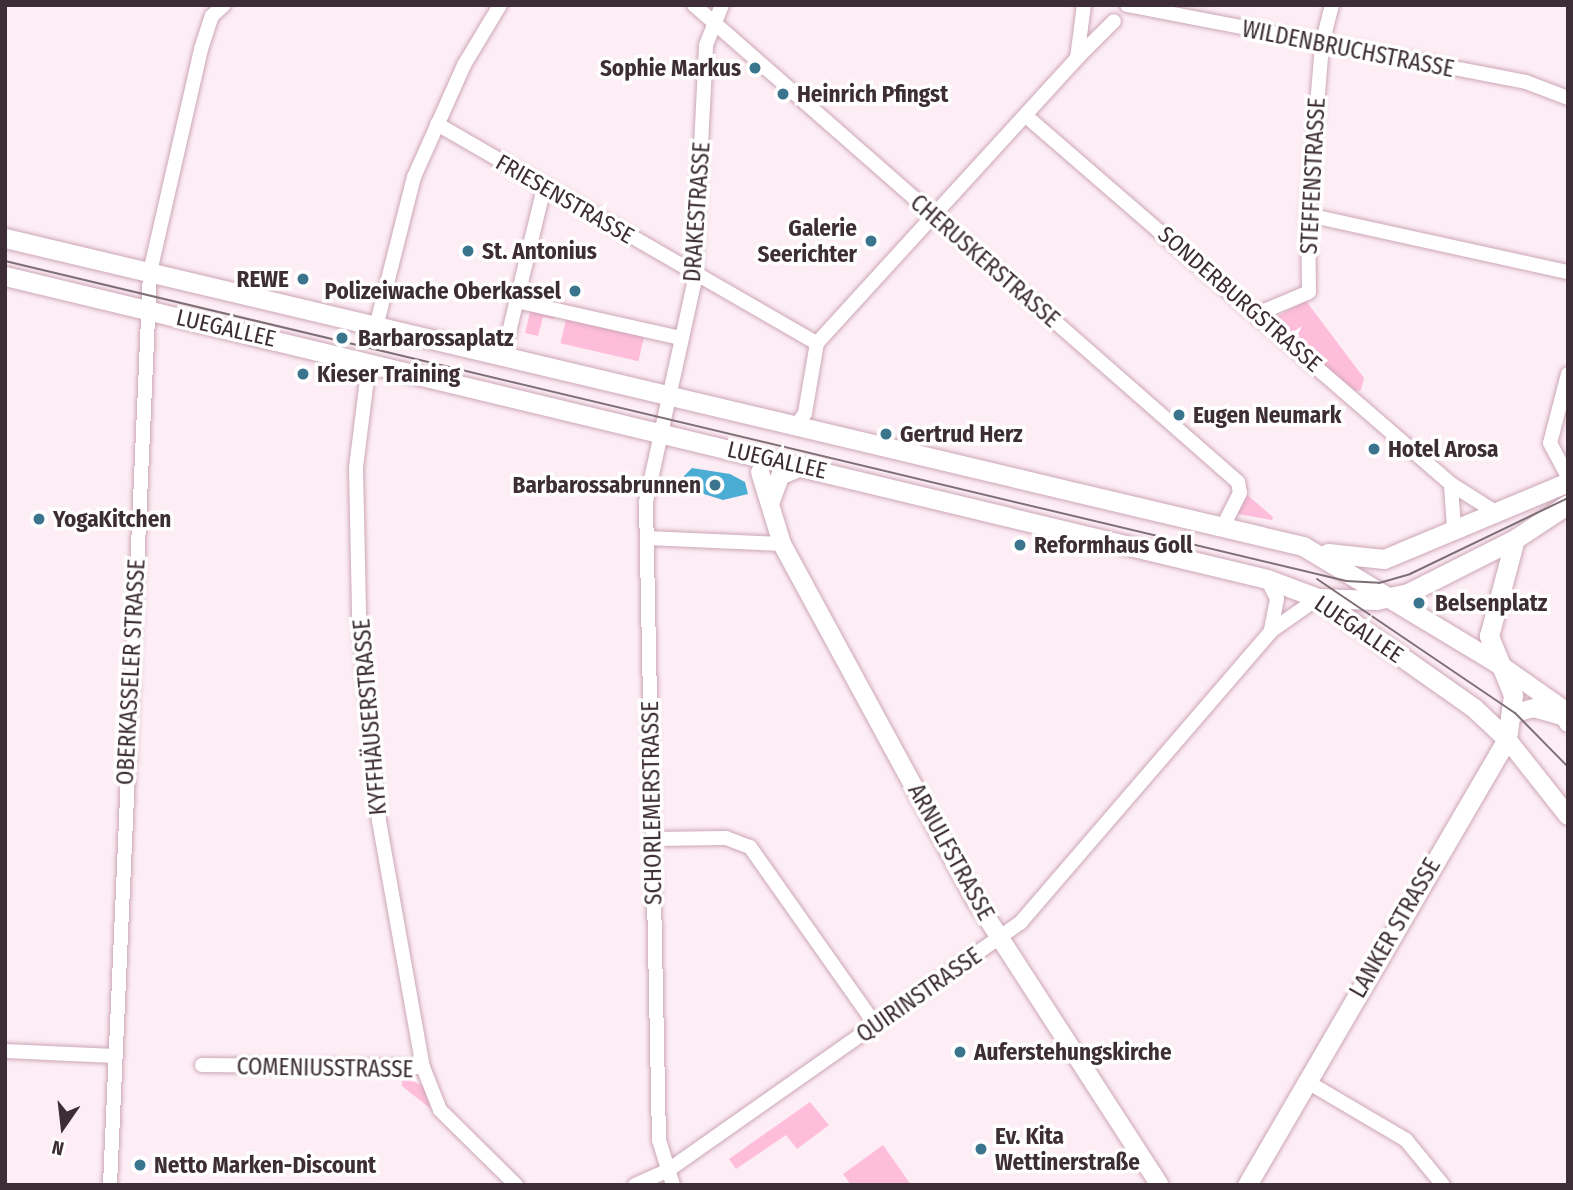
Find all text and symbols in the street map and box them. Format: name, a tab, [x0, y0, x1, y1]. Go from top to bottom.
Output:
street label: WILDENBRUCHSTRASSE	[1240, 15, 1456, 83]
place label: Sophie Markus	[600, 54, 741, 82]
marker: Sophie Markus	[747, 60, 763, 76]
place label: Heinrich Pfingst	[797, 80, 948, 108]
marker: Heinrich Pfingst	[775, 86, 791, 102]
street label: STEFFENSTRASSE	[1295, 97, 1331, 255]
street label: DRAKESTRASSE	[678, 141, 716, 283]
street label: FRIESENSTRASSE	[491, 148, 639, 250]
street label: CHERUSKERSTRASSE	[905, 189, 1065, 333]
place label: Galerie Seerichter	[758, 214, 857, 268]
street label: SONDERBURGSTRASSE	[1153, 220, 1327, 378]
marker: Galerie Seerichter	[863, 233, 879, 249]
place label: St. Antonius	[482, 237, 597, 265]
marker: St. Antonius	[460, 243, 476, 259]
place label: REWE	[237, 265, 289, 293]
marker: REWE	[295, 271, 311, 287]
place label: Polizeiwache Oberkassel	[325, 277, 561, 305]
marker: Polizeiwache Oberkassel	[567, 283, 583, 299]
street label: LUEGALLEE	[174, 303, 278, 353]
place label: Barbarossaplatz	[358, 324, 514, 352]
marker: Barbarossaplatz	[332, 328, 352, 348]
place label: Kieser Training	[317, 360, 460, 388]
marker: Kieser Training	[295, 366, 311, 382]
place label: Eugen Neumark	[1193, 401, 1341, 429]
marker: Eugen Neumark	[1171, 407, 1187, 423]
place label: Gertrud Herz	[900, 420, 1023, 448]
marker: Gertrud Herz	[878, 426, 894, 442]
street label: LUEGALLEE	[725, 435, 829, 485]
place label: Hotel Arosa	[1388, 435, 1498, 463]
marker: Hotel Arosa	[1366, 441, 1382, 457]
place label: Barbarossabrunnen	[513, 471, 701, 499]
marker: Barbarossabrunnen	[707, 477, 723, 493]
place label: YogaKitchen	[53, 505, 171, 533]
marker: YogaKitchen	[31, 511, 47, 527]
place label: Reformhaus Goll	[1034, 531, 1193, 559]
marker: Reformhaus Goll	[1012, 537, 1028, 553]
street label: OBERKASSELER STRASSE	[111, 558, 151, 786]
street label: LUEGALLEE	[1309, 589, 1409, 669]
place label: Belsenplatz	[1435, 589, 1547, 617]
marker: Belsenplatz	[1409, 593, 1429, 613]
street label: KYFFHÄUSERSTRASSE	[348, 618, 392, 816]
street label: SCHORLEMERSTRASSE	[636, 701, 668, 905]
street label: ARNULFSTRASSE	[902, 779, 1000, 925]
street label: LANKER STRASSE	[1344, 853, 1446, 1003]
street label: QUIRINSTRASSE	[851, 942, 987, 1048]
place label: Auferstehungskirche	[974, 1038, 1172, 1066]
marker: Auferstehungskirche	[952, 1044, 968, 1060]
street label: COMENIUSSTRASSE	[236, 1053, 414, 1083]
north arrow	[28, 1092, 98, 1162]
place label: Ev. Kita Wettinerstraße	[995, 1122, 1140, 1176]
text: N	[49, 1135, 66, 1160]
marker: Ev. Kita Wettinerstraße	[973, 1141, 989, 1157]
place label: Netto Marken-Discount	[154, 1151, 376, 1179]
marker: Netto Marken-Discount	[132, 1157, 148, 1173]

